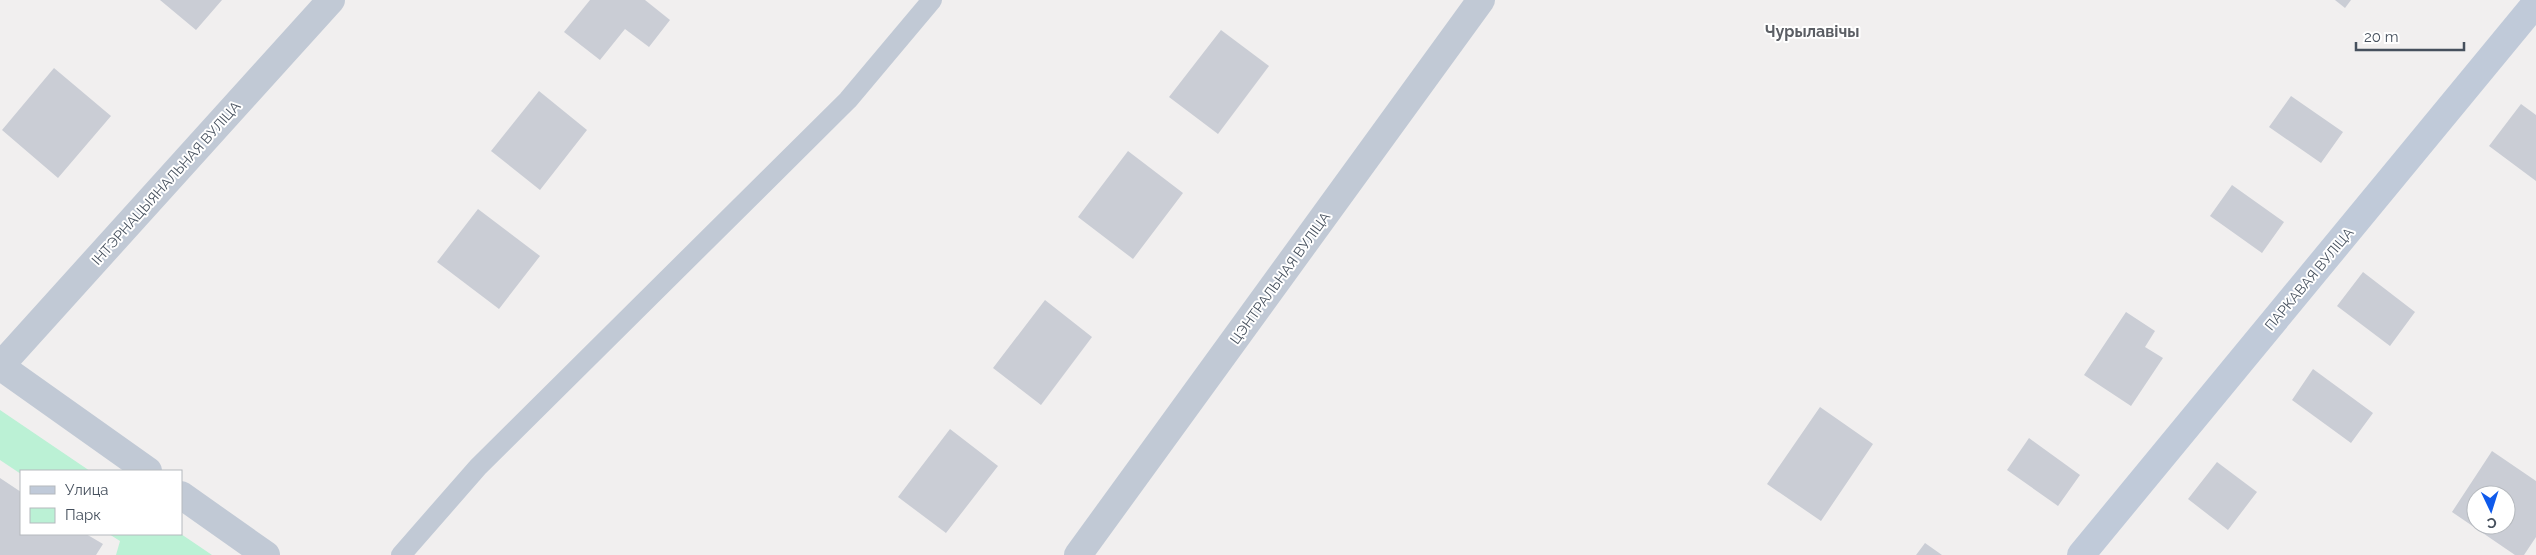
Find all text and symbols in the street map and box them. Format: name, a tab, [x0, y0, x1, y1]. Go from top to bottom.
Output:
scale bar	[2356, 20, 2464, 52]
district label: Чурылавічы	[1765, 22, 1859, 41]
text: 20 m	[2364, 28, 2399, 46]
street label: ІНТЭРНАЦЫЯНАЛЬНАЯ ВУЛІЦА	[88, 98, 244, 268]
street label: ЦЭНТРАЛЬНАЯ ВУЛІЦА	[1227, 209, 1334, 347]
street label: ПАРКАВАЯ ВУЛІЦА	[2261, 224, 2357, 334]
legend	[20, 470, 182, 535]
text: Улица	[65, 481, 109, 499]
north arrow	[2466, 485, 2516, 535]
text: Парк	[65, 506, 101, 524]
text: С	[2486, 515, 2497, 531]

